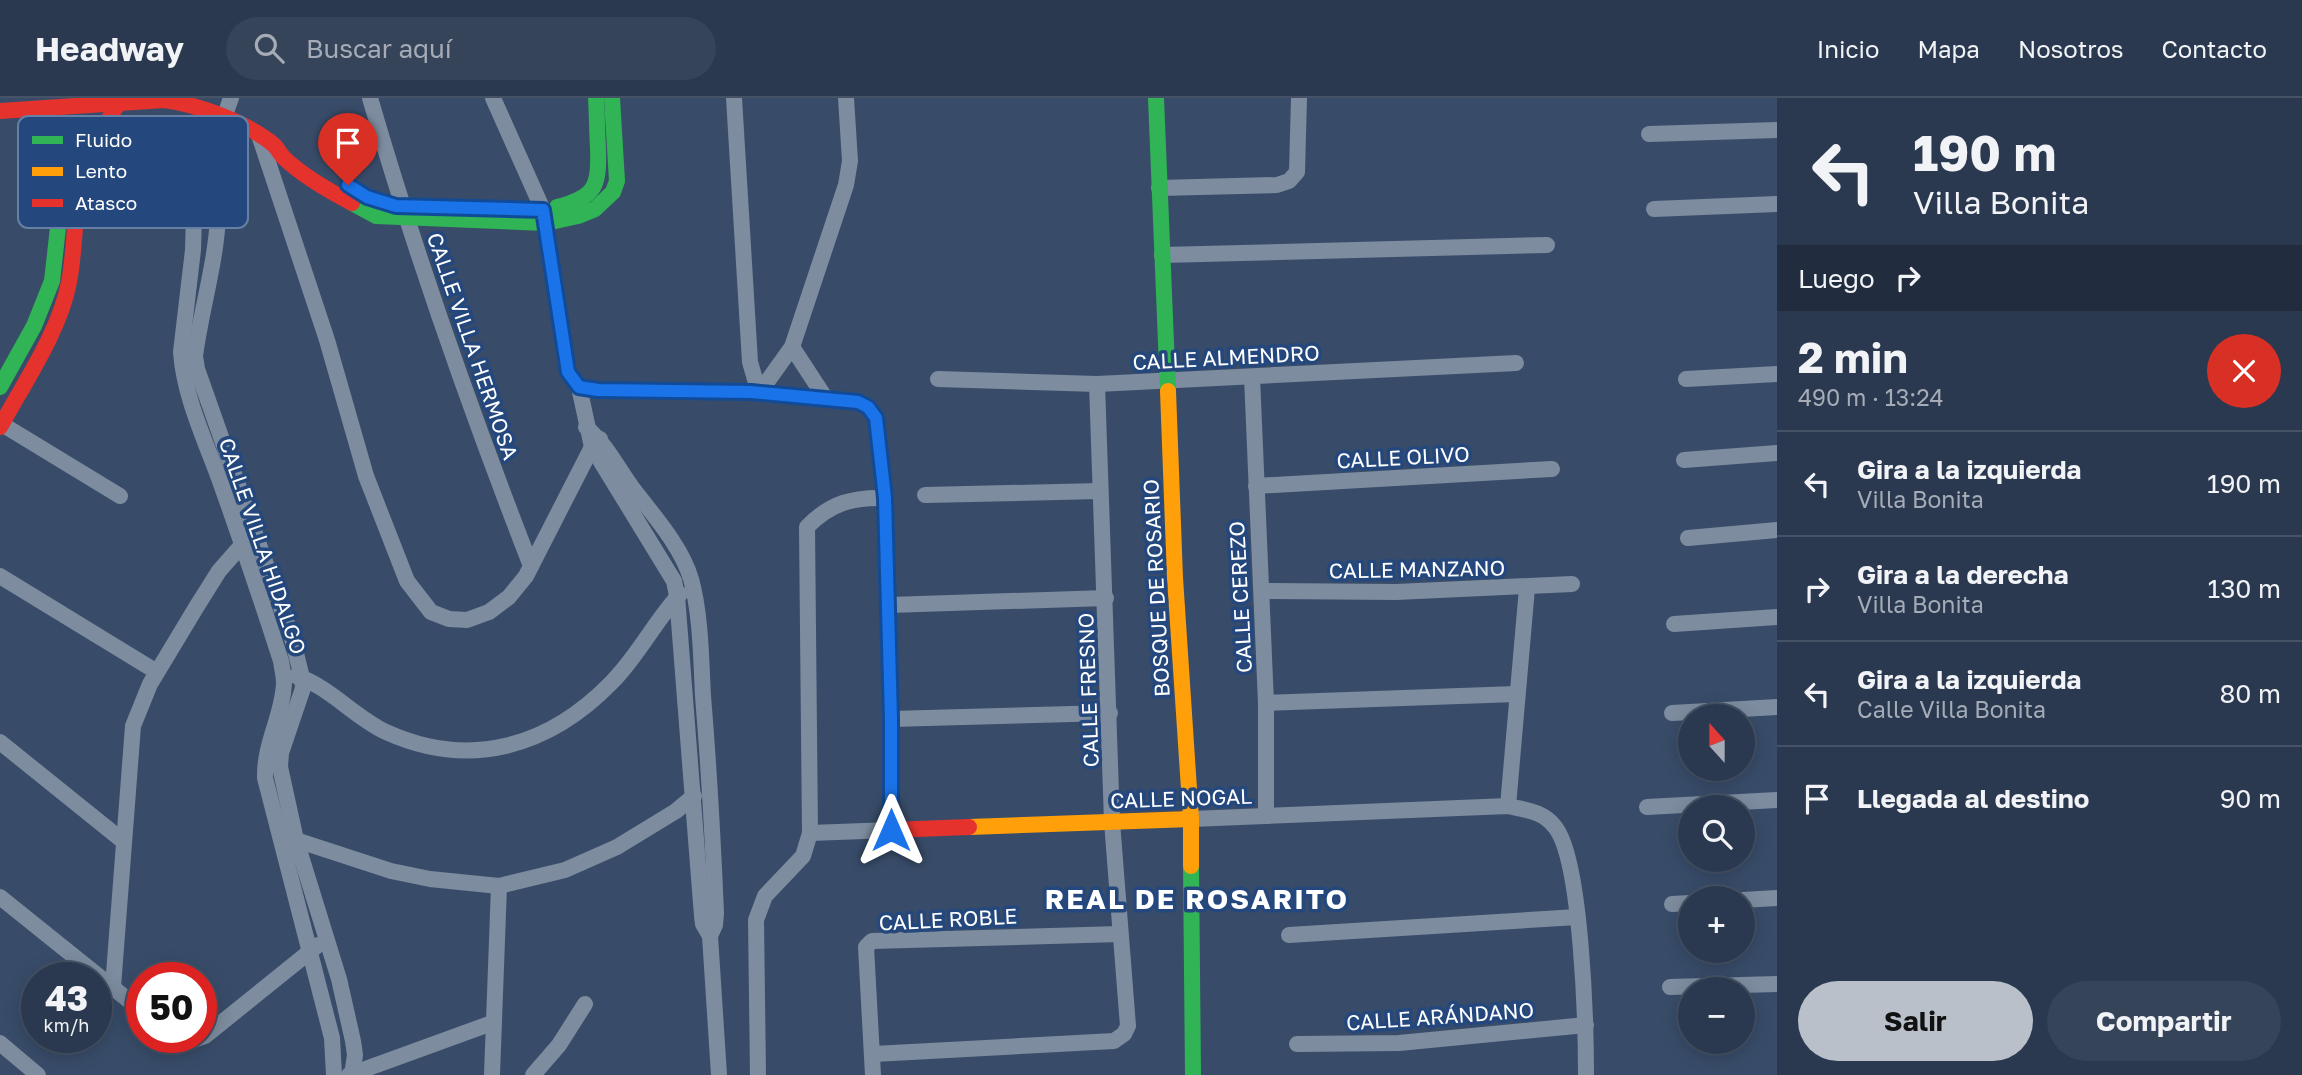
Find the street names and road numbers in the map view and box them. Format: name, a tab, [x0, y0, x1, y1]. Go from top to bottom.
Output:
street label: CALLE VILLA HERMOSA	[422, 229, 524, 463]
street label: CALLE ALMENDRO	[1132, 339, 1320, 375]
street label: CALLE VILLA HIDALGO	[214, 435, 312, 657]
street label: CALLE OLIVO	[1336, 441, 1470, 473]
street label: BOSQUE DE ROSARIO	[1137, 478, 1175, 698]
street label: CALLE CEREZO	[1223, 520, 1257, 674]
street label: CALLE MANZANO	[1329, 554, 1505, 584]
street label: CALLE FRESNO	[1072, 612, 1104, 768]
street label: CALLE NOGAL	[1110, 783, 1252, 813]
street label: CALLE ROBLE	[878, 902, 1018, 936]
street label: CALLE ARÁNDANO	[1345, 996, 1535, 1036]

